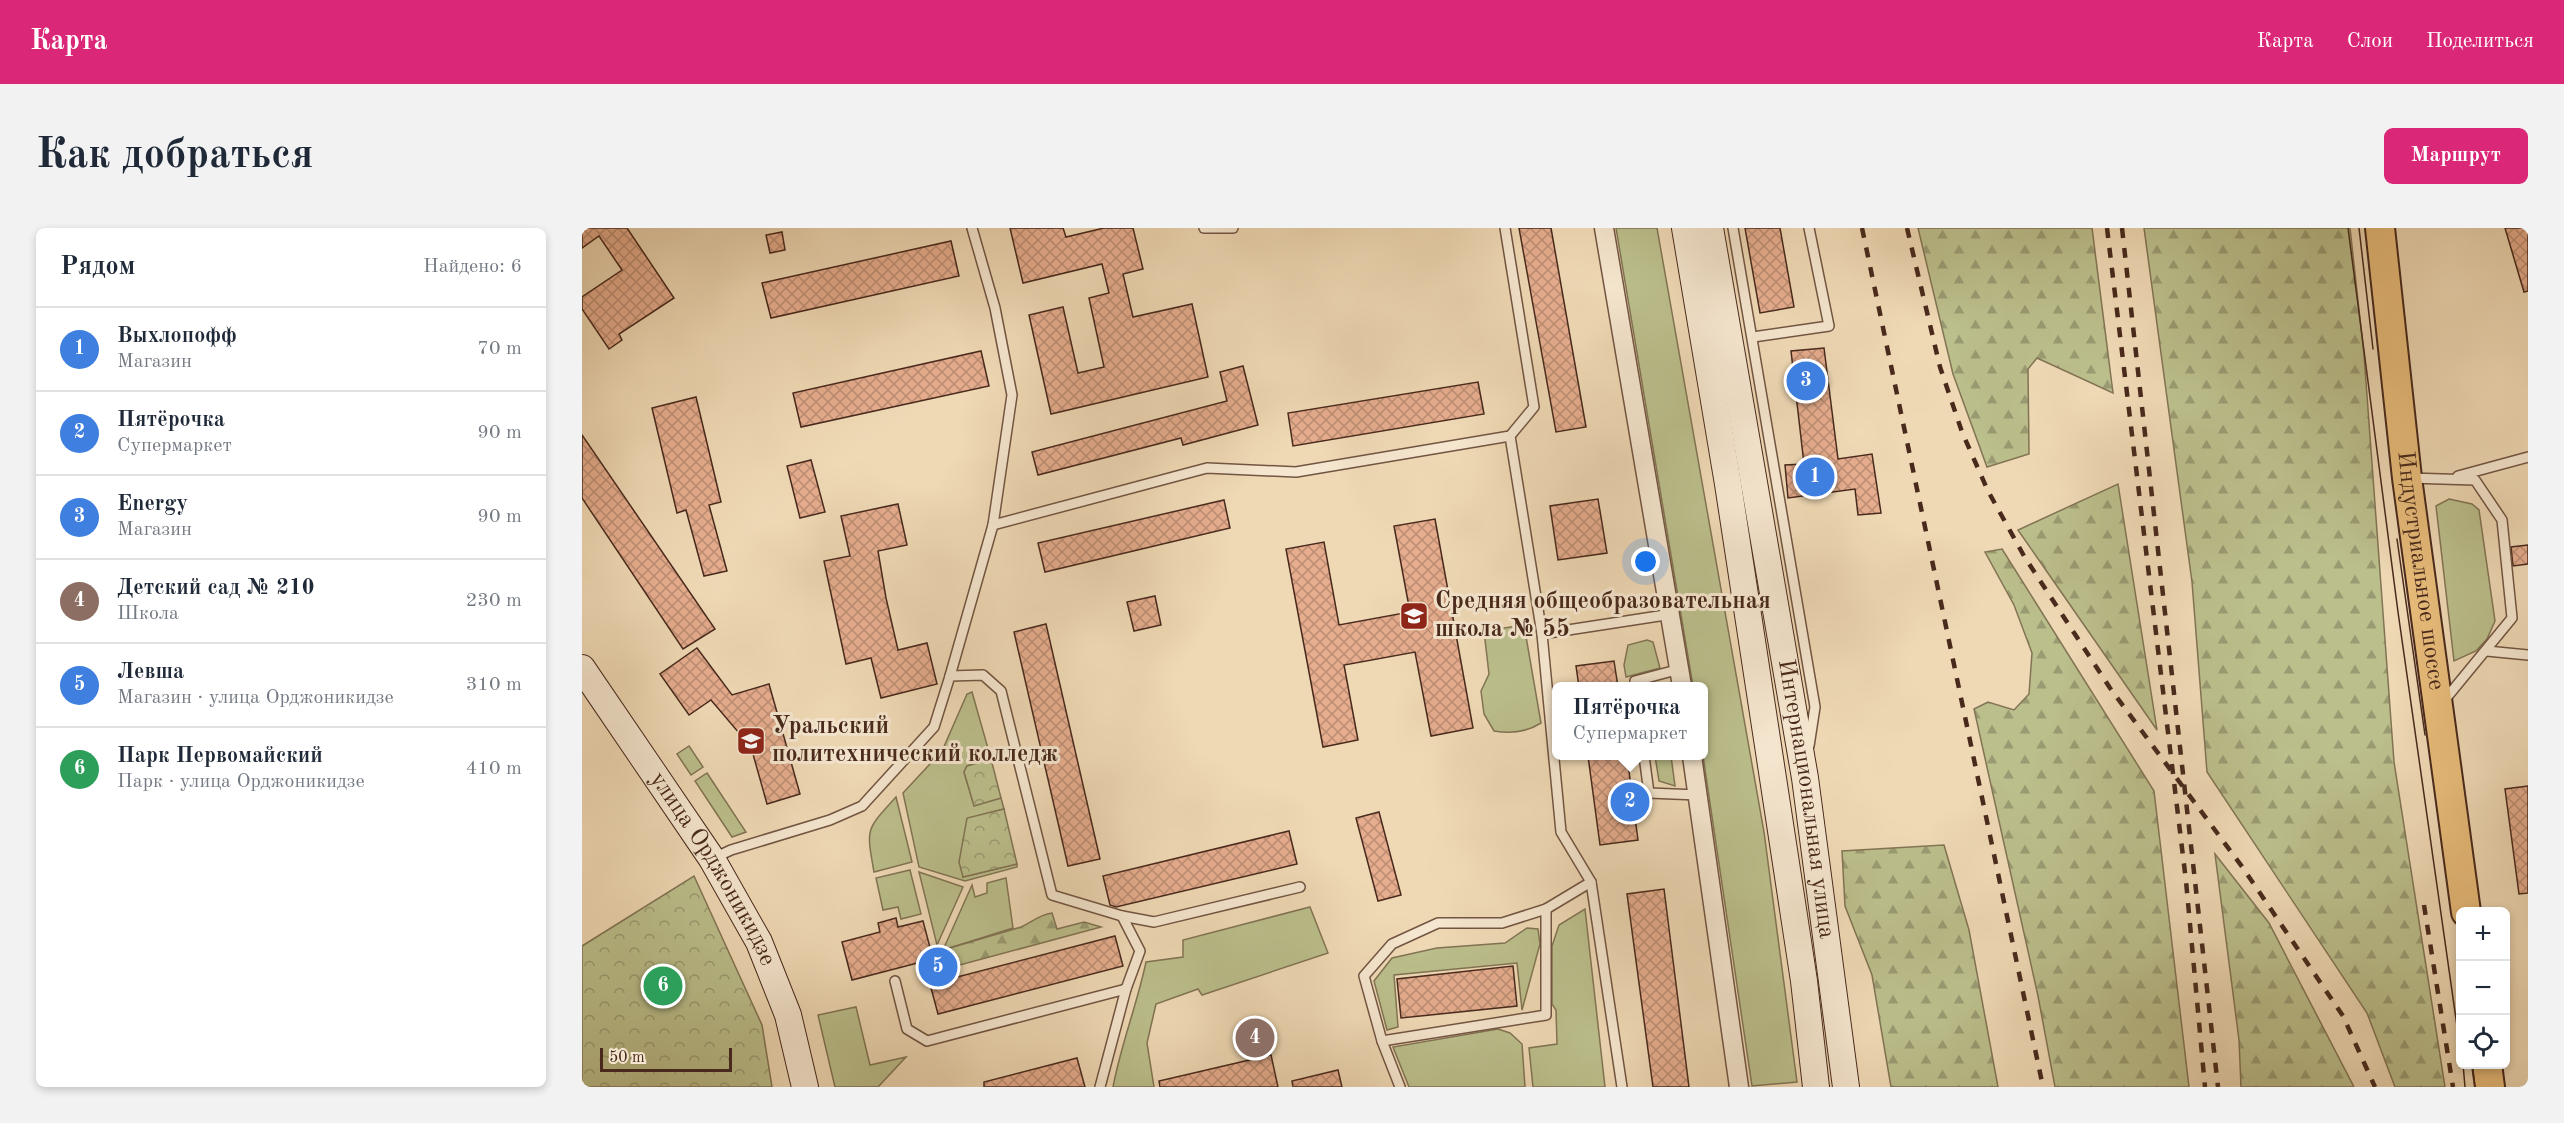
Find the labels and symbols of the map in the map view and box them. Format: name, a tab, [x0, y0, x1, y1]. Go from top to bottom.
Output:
pin: 3	[1786, 358, 1826, 404]
street label: Индустриальное шоссе	[2392, 450, 2448, 692]
pin: 1	[1796, 454, 1834, 500]
your location	[1631, 547, 1660, 576]
place label: Средняя общеобразовательная школа № 55	[1435, 590, 1771, 642]
school or university icon: Средняя общеобразовательная школа № 55	[1398, 600, 1430, 632]
street label: Интернациональная улица	[1773, 657, 1838, 940]
place label: Уральский политехнический колледж	[772, 715, 1058, 767]
school or university icon: Уральский политехнический колледж	[735, 725, 767, 757]
street label: улица Орджоникидзе	[645, 768, 779, 969]
pin: 2	[1610, 780, 1650, 824]
pin: 5	[918, 944, 958, 990]
pin: 6	[644, 964, 682, 1008]
pin: 4	[1236, 1016, 1274, 1060]
scale bar	[600, 1045, 732, 1072]

